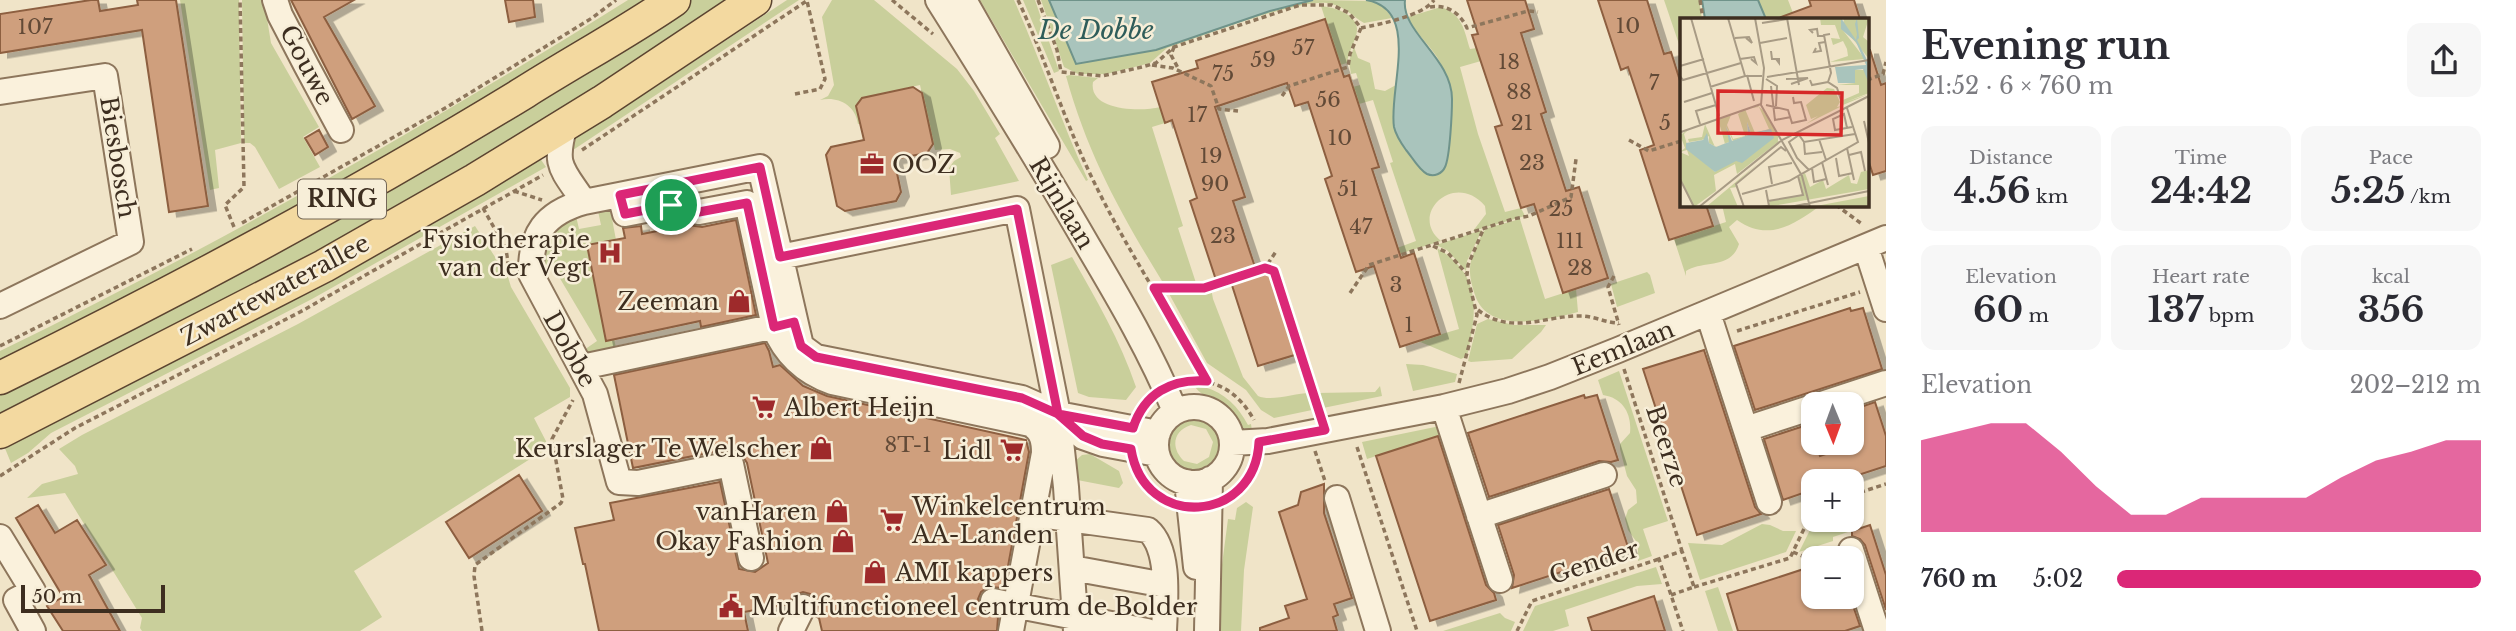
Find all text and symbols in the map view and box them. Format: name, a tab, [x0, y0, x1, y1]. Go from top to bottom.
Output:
house number: 10	[1616, 13, 1640, 39]
house number: 107	[18, 14, 53, 40]
water label: De Dobbe	[1037, 14, 1154, 46]
inset map	[1680, 18, 1868, 206]
street label: Gouwe	[274, 20, 340, 110]
text: Evening run	[1921, 22, 2170, 69]
button: share	[2407, 23, 2481, 97]
house number: 57	[1292, 35, 1315, 61]
house number: 59	[1250, 47, 1276, 73]
house number: 18	[1498, 49, 1520, 75]
house number: 75	[1212, 61, 1234, 87]
house number: 7	[1649, 70, 1660, 96]
text: 21:52 · 6 × 760 m	[1921, 72, 2113, 100]
house number: 88	[1506, 79, 1532, 105]
house number: 56	[1315, 87, 1341, 113]
street label: Biesbosch	[94, 94, 142, 220]
house number: 17	[1187, 102, 1207, 128]
house number: 21	[1511, 110, 1533, 136]
house number: 5	[1659, 110, 1671, 136]
house number: 10	[1328, 125, 1352, 151]
house number: 19	[1200, 143, 1222, 169]
text: Distance	[1969, 146, 2053, 169]
text: Time	[2175, 146, 2227, 169]
text: Pace	[2369, 146, 2413, 169]
office icon: OOZ	[858, 150, 886, 178]
place label: OOZ	[892, 150, 956, 179]
house number: 23	[1519, 150, 1545, 176]
street label: Rijnlaan	[1023, 152, 1101, 254]
text: 4.56	[1954, 169, 2031, 212]
text: 24:42	[2150, 169, 2252, 212]
text: 5:25	[2331, 169, 2405, 212]
house number: 90	[1201, 171, 1229, 197]
pin	[641, 175, 701, 235]
house number: 51	[1337, 176, 1359, 202]
road number: RING	[298, 180, 386, 218]
text: km	[2031, 185, 2068, 208]
text: /km	[2405, 185, 2451, 208]
icon: arrive	[652, 186, 690, 224]
house number: 25	[1549, 196, 1573, 222]
house number: 47	[1350, 214, 1373, 240]
house number: 23	[1210, 223, 1236, 249]
place label: Fysiotherapie van der Vegt	[422, 225, 590, 282]
street label: Zwartewaterallee	[176, 228, 374, 352]
house number: 111	[1556, 228, 1584, 254]
hospital icon: Fysiotherapie van der Vegt	[596, 239, 624, 267]
house number: 28	[1567, 255, 1593, 281]
text: Elevation	[1965, 265, 2057, 288]
text: Heart rate	[2152, 265, 2250, 288]
text: kcal	[2372, 265, 2410, 288]
house number: 3	[1390, 272, 1402, 298]
place label: Zeeman	[617, 287, 719, 316]
shop icon: Zeeman	[725, 287, 753, 315]
text: 60	[1973, 288, 2023, 331]
text: 137	[2148, 288, 2203, 331]
text: 356	[2358, 288, 2424, 331]
text: m	[2023, 304, 2049, 327]
text: bpm	[2203, 304, 2254, 327]
street label: Dobbe	[537, 306, 603, 392]
house number: 1	[1404, 312, 1414, 338]
street label: Eemlaan	[1568, 314, 1678, 382]
text: Elevation	[1921, 371, 2032, 399]
text: 202–212 m	[2350, 371, 2481, 399]
north arrow	[1801, 392, 1864, 455]
map controls	[1801, 392, 1864, 609]
supermarket icon: Albert Heijn	[750, 393, 778, 421]
place label: Albert Heijn	[783, 393, 935, 422]
street label: Beerze	[1640, 401, 1694, 491]
house number: 8T-1	[885, 432, 932, 458]
place label: Keurslager Te Welscher	[515, 434, 802, 463]
shop icon: Keurslager Te Welscher	[807, 434, 835, 462]
place label: Lidl	[942, 436, 992, 465]
supermarket icon: Lidl	[998, 436, 1026, 464]
button: +	[1801, 469, 1864, 532]
place label: Winkelcentrum AA-Landen	[911, 492, 1106, 549]
place label: vanHaren	[696, 497, 817, 526]
shop icon: vanHaren	[823, 497, 851, 525]
supermarket icon: Winkelcentrum AA-Landen	[878, 506, 906, 534]
place label: Okay Fashion	[655, 527, 823, 556]
shop icon: Okay Fashion	[829, 527, 857, 555]
street label: Gender	[1545, 534, 1643, 590]
button: −	[1801, 546, 1864, 609]
shop icon: AMI kappers	[861, 558, 889, 586]
place label: AMI kappers	[894, 558, 1053, 587]
text: 760 m	[1921, 565, 1997, 593]
text: 5:02	[2033, 565, 2083, 593]
scale bar	[21, 582, 164, 614]
text: 50 m	[32, 585, 82, 608]
public building icon: Multifunctioneel centrum de Bolder	[717, 592, 745, 620]
place label: Multifunctioneel centrum de Bolder	[751, 592, 1198, 621]

